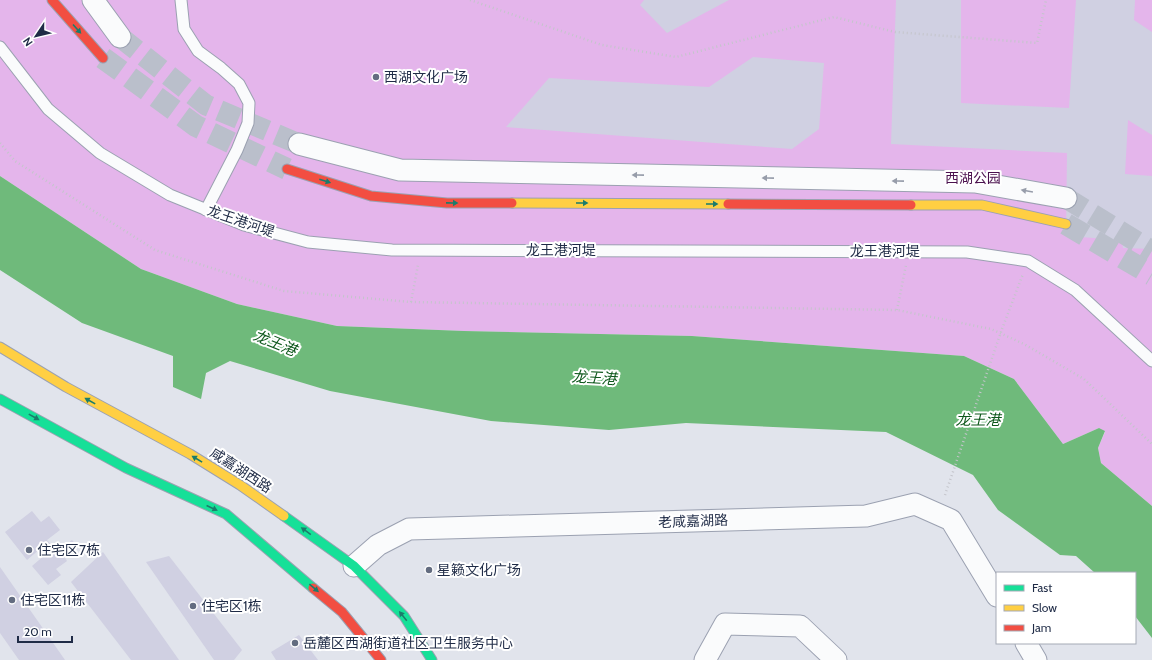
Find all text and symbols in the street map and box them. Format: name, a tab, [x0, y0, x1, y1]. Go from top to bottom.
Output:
north arrow	[16, 16, 56, 56]
one-way arrow	[73, 24, 82, 34]
text: N	[20, 35, 36, 49]
place label: 西湖文化广场	[384, 68, 468, 86]
marker: 西湖文化广场	[371, 72, 381, 82]
park label: 西湖公园	[945, 169, 1001, 187]
one-way arrow	[631, 172, 644, 178]
one-way arrow	[761, 175, 774, 181]
one-way arrow	[892, 177, 904, 184]
one-way arrow	[319, 178, 331, 184]
one-way arrow	[1021, 188, 1033, 194]
one-way arrow	[446, 200, 459, 206]
one-way arrow	[576, 200, 589, 206]
street label: 龙王港河堤	[205, 201, 277, 241]
one-way arrow	[706, 201, 719, 207]
street label: 龙王港河堤	[526, 241, 596, 259]
street label: 龙王港河堤	[850, 242, 920, 260]
water label: 龙王港	[251, 326, 301, 361]
water label: 龙王港	[571, 368, 619, 388]
one-way arrow	[84, 397, 96, 404]
water label: 龙王港	[955, 411, 1002, 429]
one-way arrow	[28, 414, 40, 421]
street label: 咸嘉湖西路	[207, 443, 275, 497]
one-way arrow	[191, 455, 203, 462]
one-way arrow	[206, 505, 218, 511]
street label: 老咸嘉湖路	[658, 511, 728, 531]
one-way arrow	[300, 526, 311, 535]
place label: 住宅区7栋	[37, 541, 100, 559]
marker: 住宅区7栋	[24, 545, 34, 555]
place label: 星籁文化广场	[437, 561, 521, 579]
marker: 星籁文化广场	[424, 565, 434, 575]
legend	[996, 572, 1136, 644]
text: Fast	[1032, 580, 1052, 595]
one-way arrow	[308, 583, 319, 592]
place label: 住宅区11栋	[20, 591, 85, 609]
marker: 住宅区11栋	[7, 595, 17, 605]
place label: 住宅区1栋	[201, 597, 262, 615]
text: Slow	[1032, 600, 1057, 615]
marker: 住宅区1栋	[188, 601, 198, 611]
one-way arrow	[398, 611, 407, 621]
scale bar	[18, 618, 72, 644]
text: Jam	[1031, 620, 1051, 635]
text: 20 m	[24, 624, 52, 639]
place label: 岳麓区西湖街道社区卫生服务中心	[303, 634, 513, 652]
marker: 岳麓区西湖街道社区卫生服务中心	[290, 638, 300, 648]

